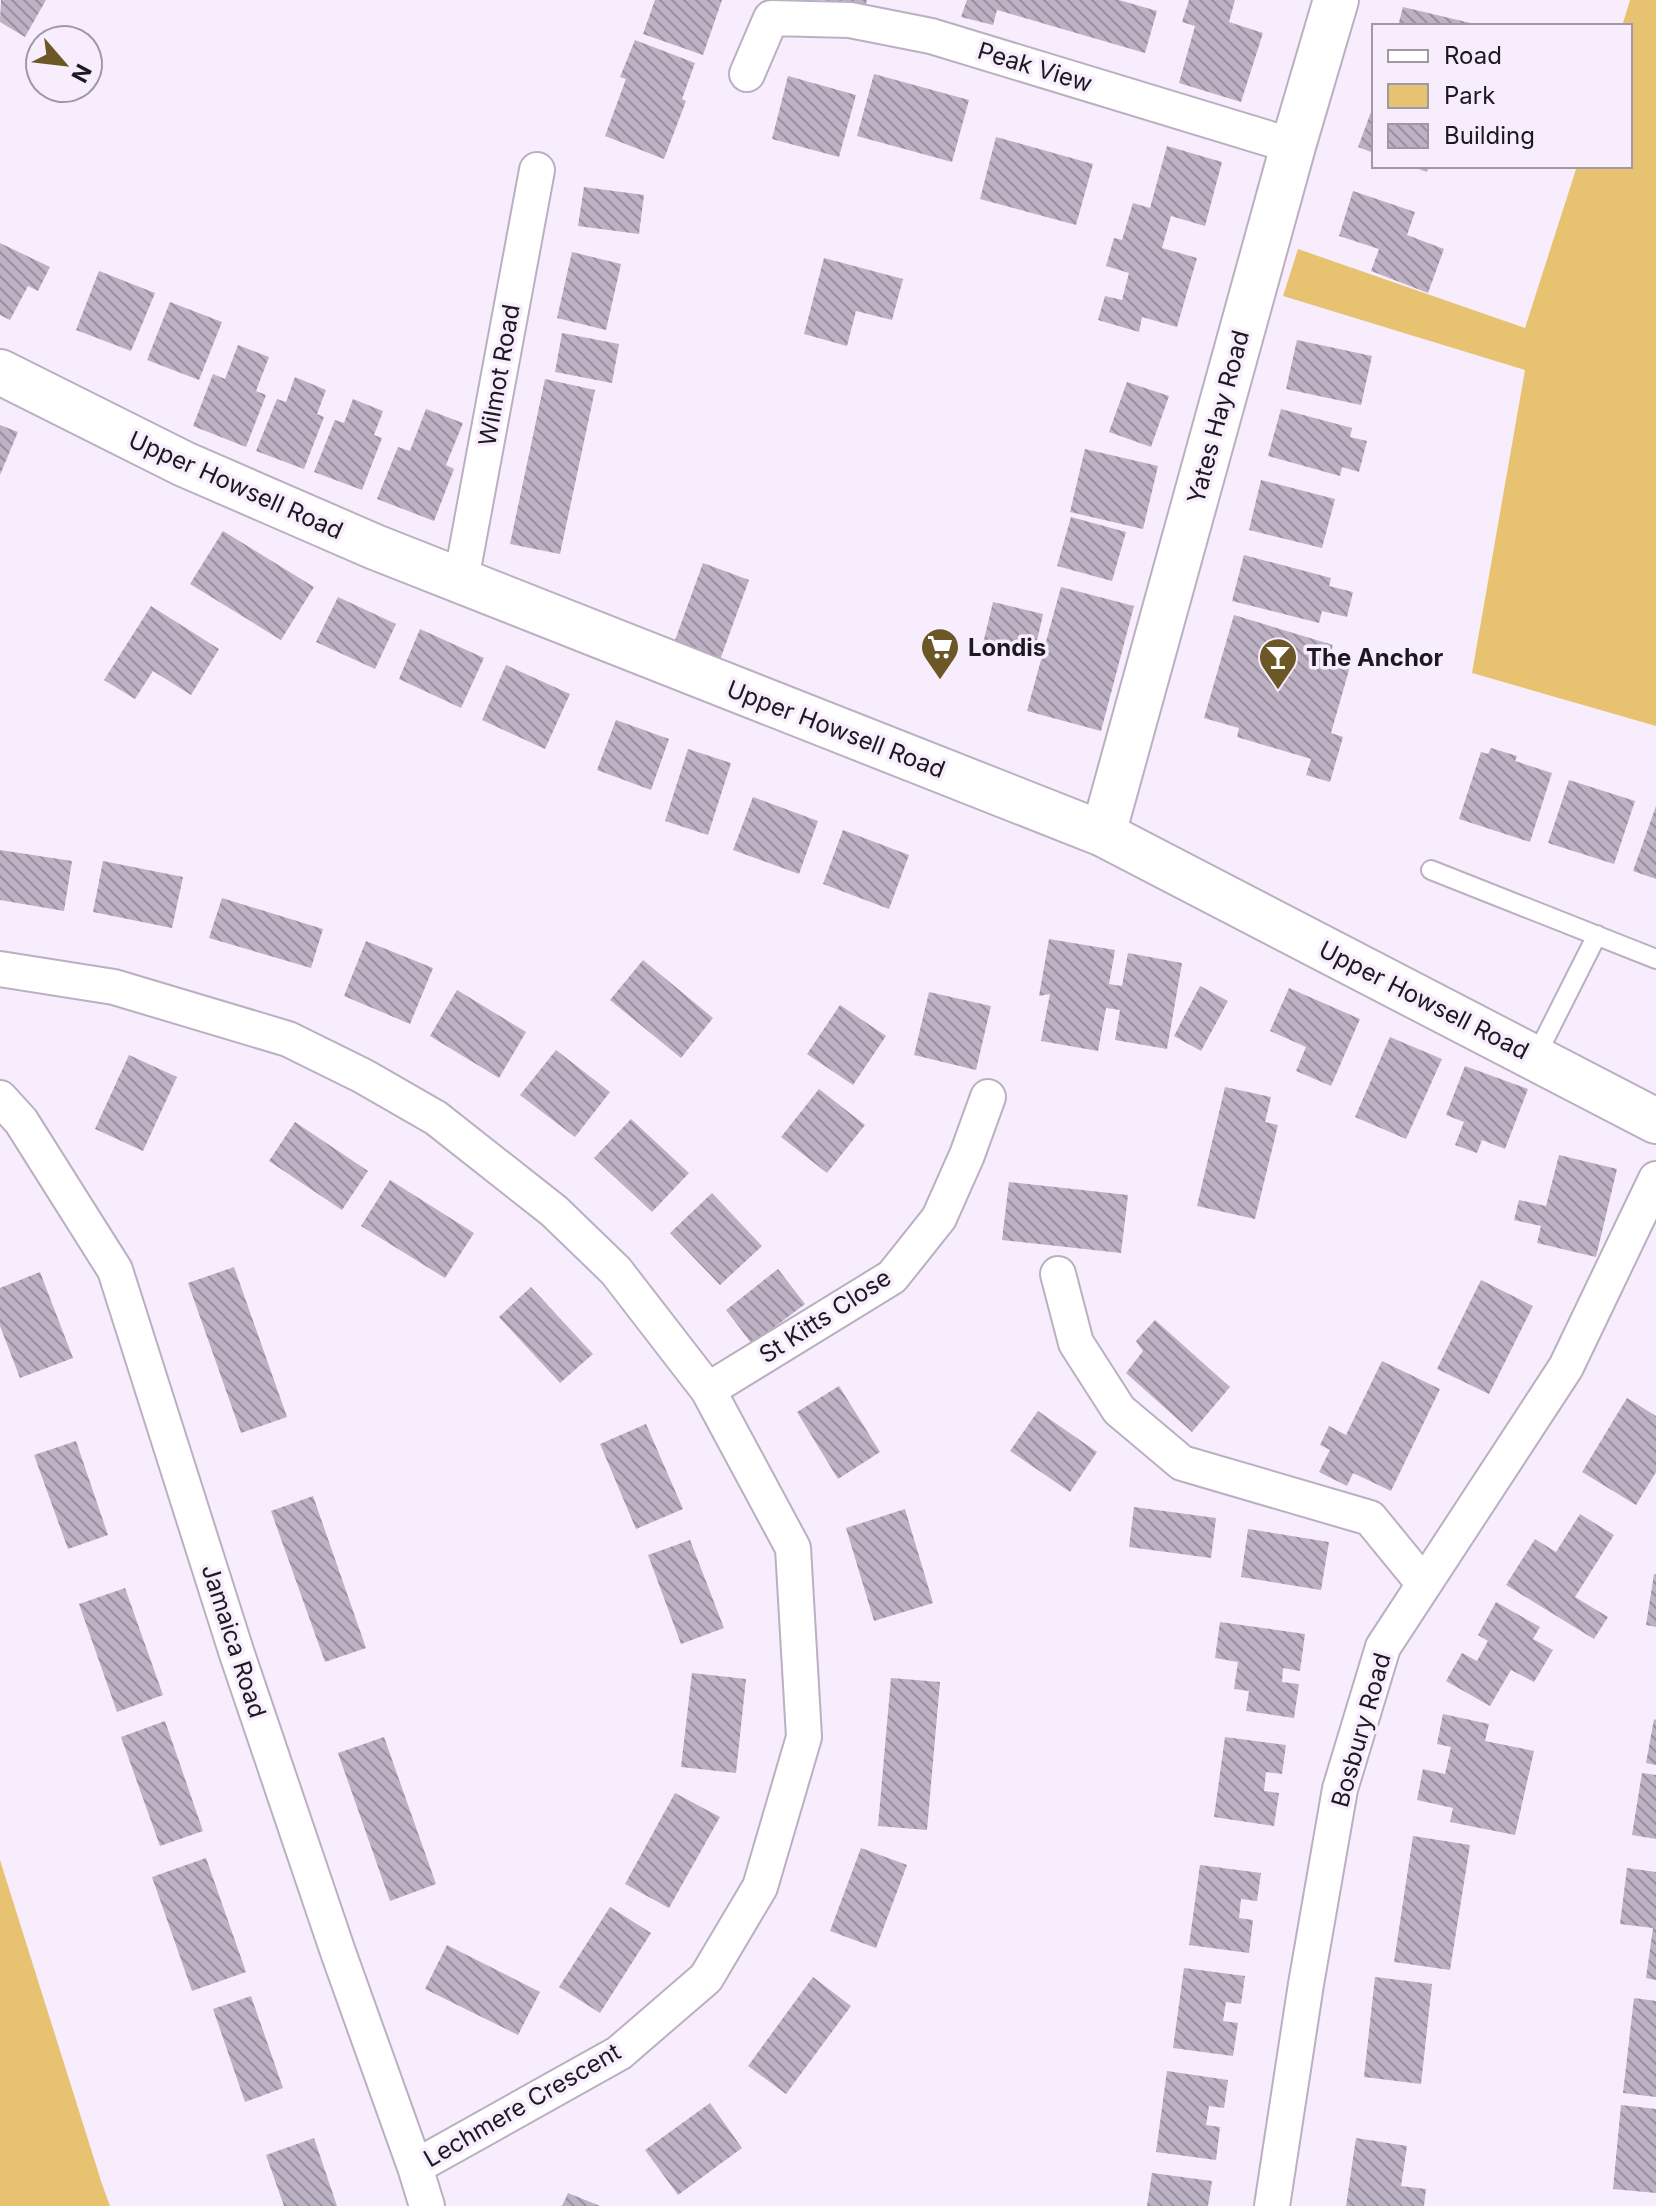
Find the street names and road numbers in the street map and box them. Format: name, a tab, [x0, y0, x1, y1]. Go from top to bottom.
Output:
street label: Peak View	[974, 36, 1096, 98]
street label: Wilmot Road	[472, 302, 526, 448]
street label: Yates Hay Road	[1181, 327, 1255, 507]
street label: Upper Howsell Road	[124, 425, 348, 545]
street label: Upper Howsell Road	[723, 674, 949, 784]
street label: Upper Howsell Road	[1314, 935, 1534, 1065]
street label: St Kitts Close	[754, 1263, 896, 1369]
street label: Jamaica Road	[196, 1561, 272, 1721]
street label: Bosbury Road	[1325, 1649, 1397, 1811]
street label: Lechmere Crescent	[418, 2037, 626, 2173]

